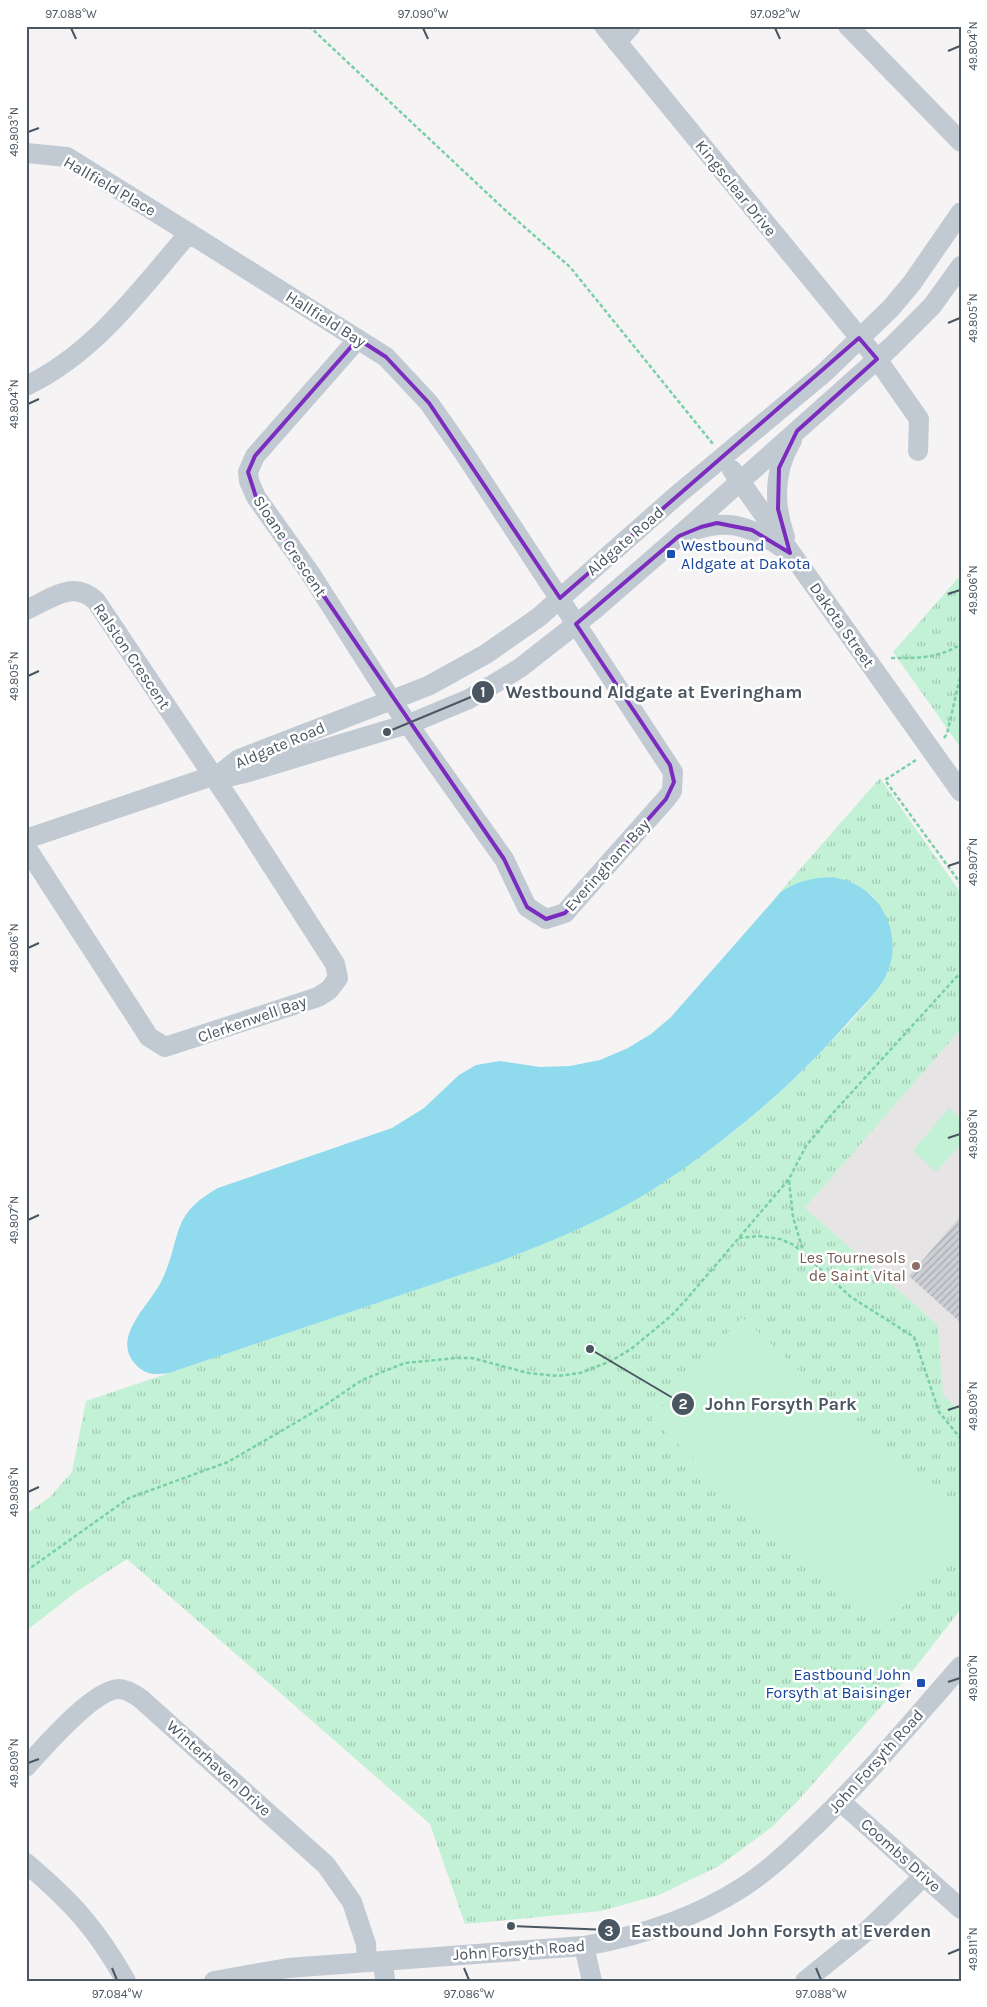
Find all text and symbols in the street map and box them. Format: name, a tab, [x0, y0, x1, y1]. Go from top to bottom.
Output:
text: 97.088°W	[45, 7, 97, 21]
text: 97.090°W	[398, 7, 449, 21]
text: 97.092°W	[750, 7, 801, 21]
text: 49.804°N	[966, 21, 980, 71]
text: 49.803°N	[7, 107, 21, 157]
street label: Kingsclear Drive	[691, 136, 781, 240]
street label: Hallfield Place	[61, 152, 159, 220]
street label: Hallfield Bay	[282, 287, 370, 351]
text: 49.805°N	[966, 293, 980, 343]
text: 49.804°N	[7, 379, 21, 429]
street label: Sloane Crescent	[249, 492, 331, 600]
street label: Aldgate Road	[583, 502, 667, 580]
place label: Westbound Aldgate at Dakota	[681, 536, 811, 573]
marker: Westbound Aldgate at Dakota	[665, 548, 677, 560]
text: 49.806°N	[966, 565, 980, 615]
street label: Dakota Street	[806, 579, 878, 671]
street label: Ralston Crescent	[89, 599, 175, 713]
text: 49.805°N	[7, 651, 21, 701]
callout: Westbound Aldgate at Everingham	[471, 676, 813, 709]
text: Westbound Aldgate at Everingham	[506, 681, 802, 703]
text: 1	[480, 683, 486, 701]
street label: Aldgate Road	[232, 718, 328, 772]
street label: Everingham Bay	[560, 814, 654, 915]
text: 49.807°N	[966, 838, 980, 886]
text: 49.806°N	[7, 923, 21, 973]
street label: Clerkenwell Bay	[195, 991, 309, 1047]
text: 49.808°N	[966, 1109, 980, 1159]
text: 49.807°N	[7, 1196, 21, 1244]
place label: Les Tournesols de Saint Vital	[799, 1248, 906, 1285]
marker: Les Tournesols de Saint Vital	[910, 1260, 922, 1272]
text: 49.809°N	[966, 1381, 980, 1431]
callout: John Forsyth Park	[670, 1387, 867, 1420]
text: John Forsyth Park	[705, 1393, 857, 1415]
text: 2	[678, 1395, 688, 1413]
text: 49.808°N	[7, 1467, 21, 1517]
text: 49.810°N	[966, 1655, 980, 1701]
place label: Eastbound John Forsyth at Baisinger	[766, 1665, 911, 1702]
marker: Eastbound John Forsyth at Baisinger	[915, 1677, 927, 1689]
street label: John Forsyth Road	[825, 1705, 927, 1817]
street label: Winterhaven Drive	[163, 1716, 275, 1820]
text: 49.809°N	[7, 1738, 21, 1788]
street label: Coombs Drive	[857, 1814, 945, 1896]
callout: Eastbound John Forsyth at Everden	[596, 1914, 942, 1947]
text: Eastbound John Forsyth at Everden	[631, 1920, 931, 1942]
text: 3	[604, 1922, 614, 1940]
text: 49.811°N	[966, 1927, 980, 1971]
street label: John Forsyth Road	[452, 1936, 586, 1964]
text: 97.084°W	[92, 1987, 143, 2001]
text: 97.086°W	[444, 1987, 495, 2001]
text: 97.088°W	[795, 1987, 847, 2001]

